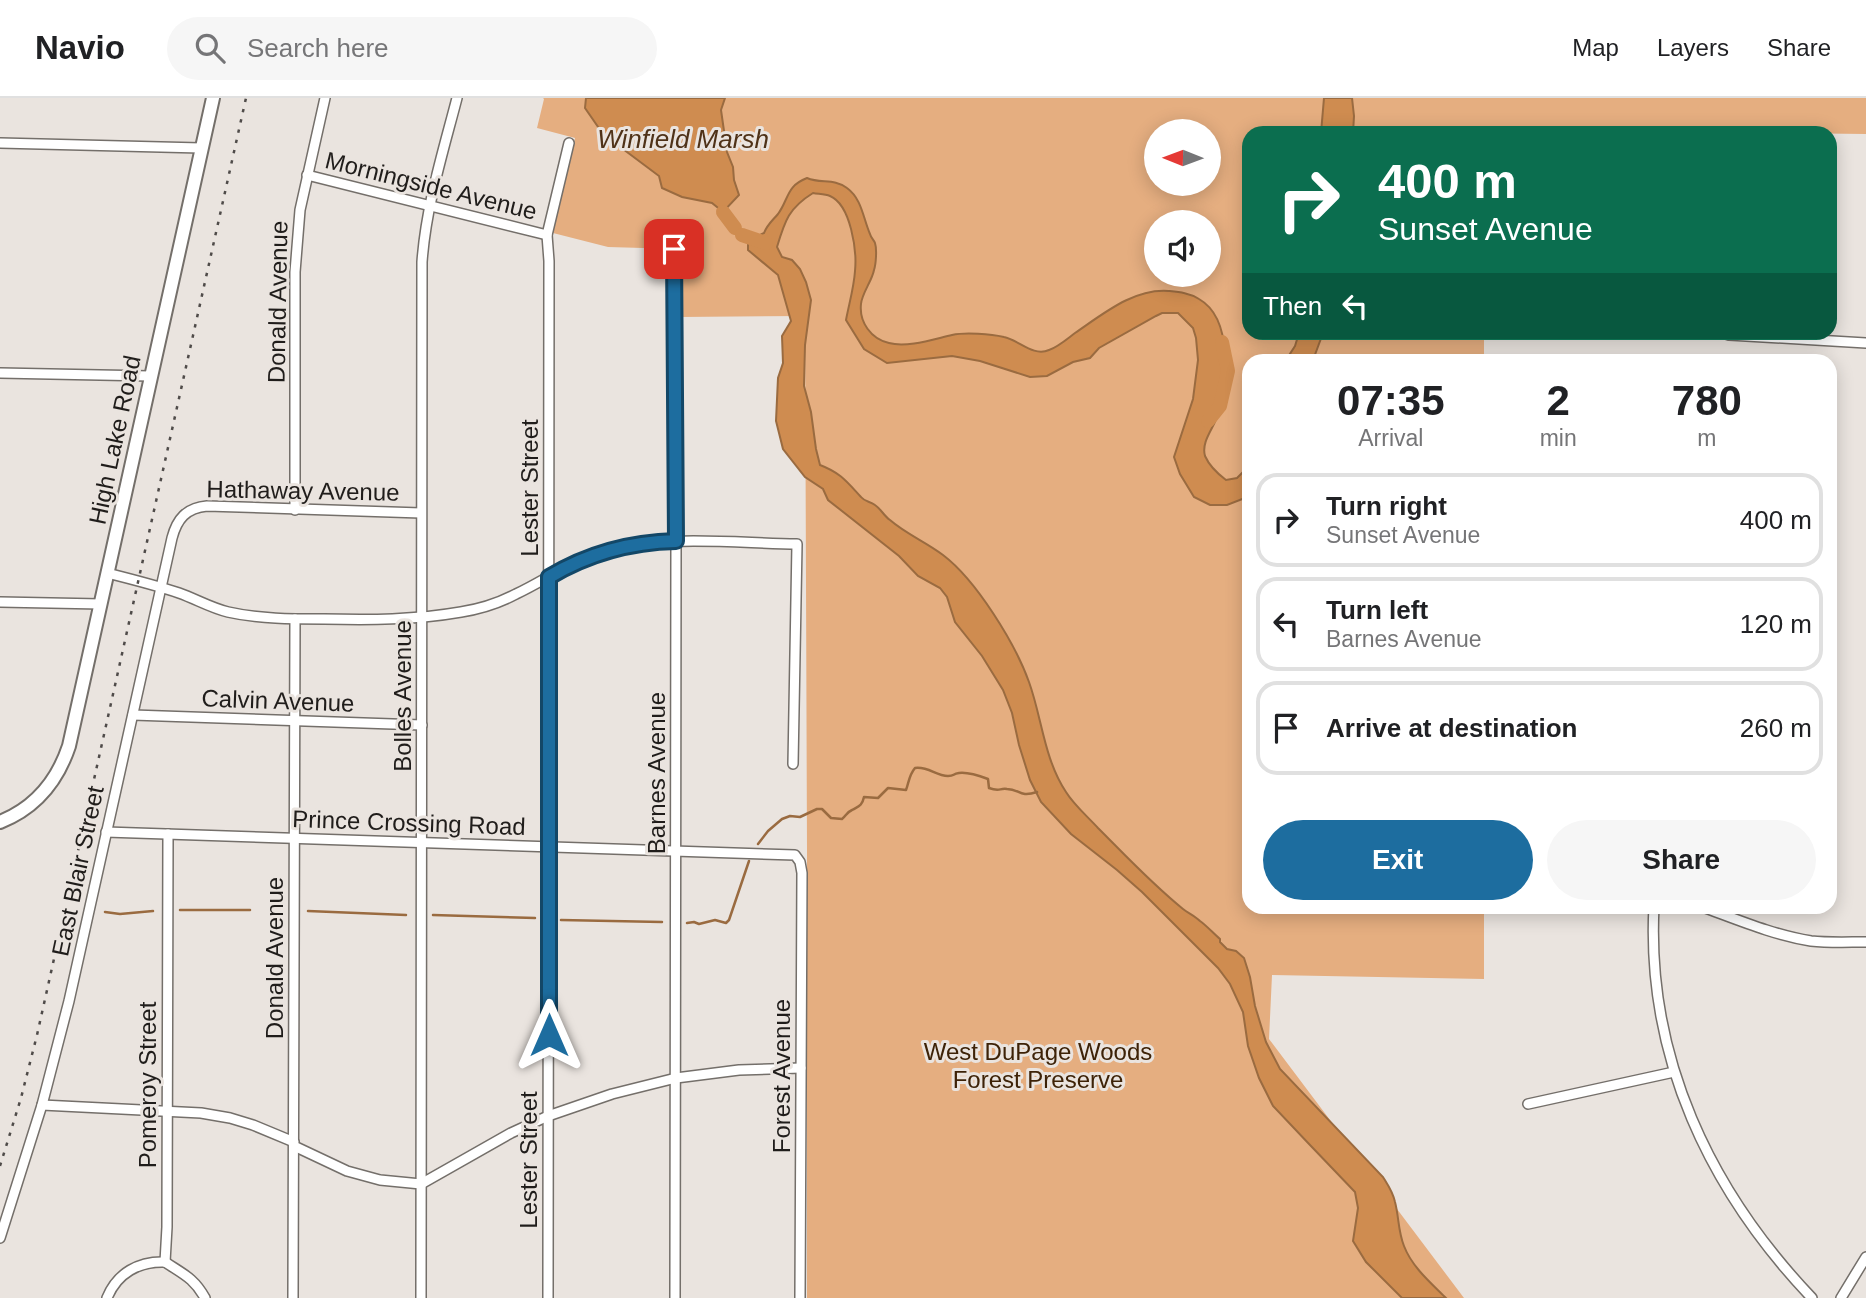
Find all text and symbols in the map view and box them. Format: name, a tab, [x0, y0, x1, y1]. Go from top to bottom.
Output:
search box	[167, 17, 657, 80]
text: Navio	[35, 29, 125, 66]
icon: search	[191, 29, 229, 67]
text: Search here	[247, 33, 389, 63]
text: Map	[1572, 34, 1619, 61]
text: Layers	[1657, 34, 1729, 61]
text: Share	[1767, 34, 1831, 61]
north arrow	[1144, 119, 1222, 196]
map controls	[1144, 119, 1221, 287]
water label: Winfield Marsh	[597, 124, 769, 154]
street label: Morningside Avenue	[323, 146, 540, 225]
icon: right	[1263, 154, 1354, 245]
text: 400 m	[1378, 154, 1517, 208]
button: sound	[1144, 210, 1221, 287]
text: Sunset Avenue	[1378, 211, 1593, 247]
pin	[644, 219, 704, 279]
street label: Donald Avenue	[263, 221, 292, 383]
icon: arrive	[655, 230, 693, 268]
icon: left	[1336, 287, 1374, 325]
text: Then	[1263, 291, 1322, 321]
street label: High Lake Road	[83, 353, 146, 527]
text: 07:35	[1337, 377, 1445, 424]
text: 2	[1546, 377, 1570, 424]
text: 780	[1672, 377, 1742, 424]
street label: Lester Street	[516, 419, 543, 557]
text: Arrival	[1358, 425, 1423, 451]
text: min	[1540, 425, 1577, 451]
text: m	[1697, 425, 1716, 451]
street label: Hathaway Avenue	[206, 475, 400, 506]
text: Turn right	[1326, 491, 1447, 521]
icon: right	[1267, 501, 1305, 539]
text: 400 m	[1740, 505, 1812, 535]
text: Sunset Avenue	[1326, 522, 1480, 548]
text: Turn left	[1326, 595, 1428, 625]
icon: left	[1267, 605, 1305, 643]
text: 120 m	[1740, 609, 1812, 639]
street label: Bolles Avenue	[389, 620, 416, 772]
text: Barnes Avenue	[1326, 626, 1482, 652]
street label: Calvin Avenue	[201, 684, 355, 717]
street label: Barnes Avenue	[643, 692, 670, 854]
icon: arrive	[1267, 709, 1305, 747]
text: Arrive at destination	[1326, 713, 1577, 743]
text: 260 m	[1740, 713, 1812, 743]
street label: East Blair Street	[46, 783, 109, 959]
street label: Prince Crossing Road	[292, 805, 526, 840]
button: Exit	[1263, 820, 1533, 900]
button: Share	[1547, 820, 1816, 900]
street label: Donald Avenue	[261, 877, 288, 1039]
position arrow	[512, 998, 586, 1072]
street label: Forest Avenue	[768, 999, 795, 1153]
street label: Pomeroy Street	[134, 1001, 161, 1168]
park label: West DuPage Woods Forest Preserve	[924, 1038, 1152, 1093]
street label: Lester Street	[515, 1091, 542, 1229]

